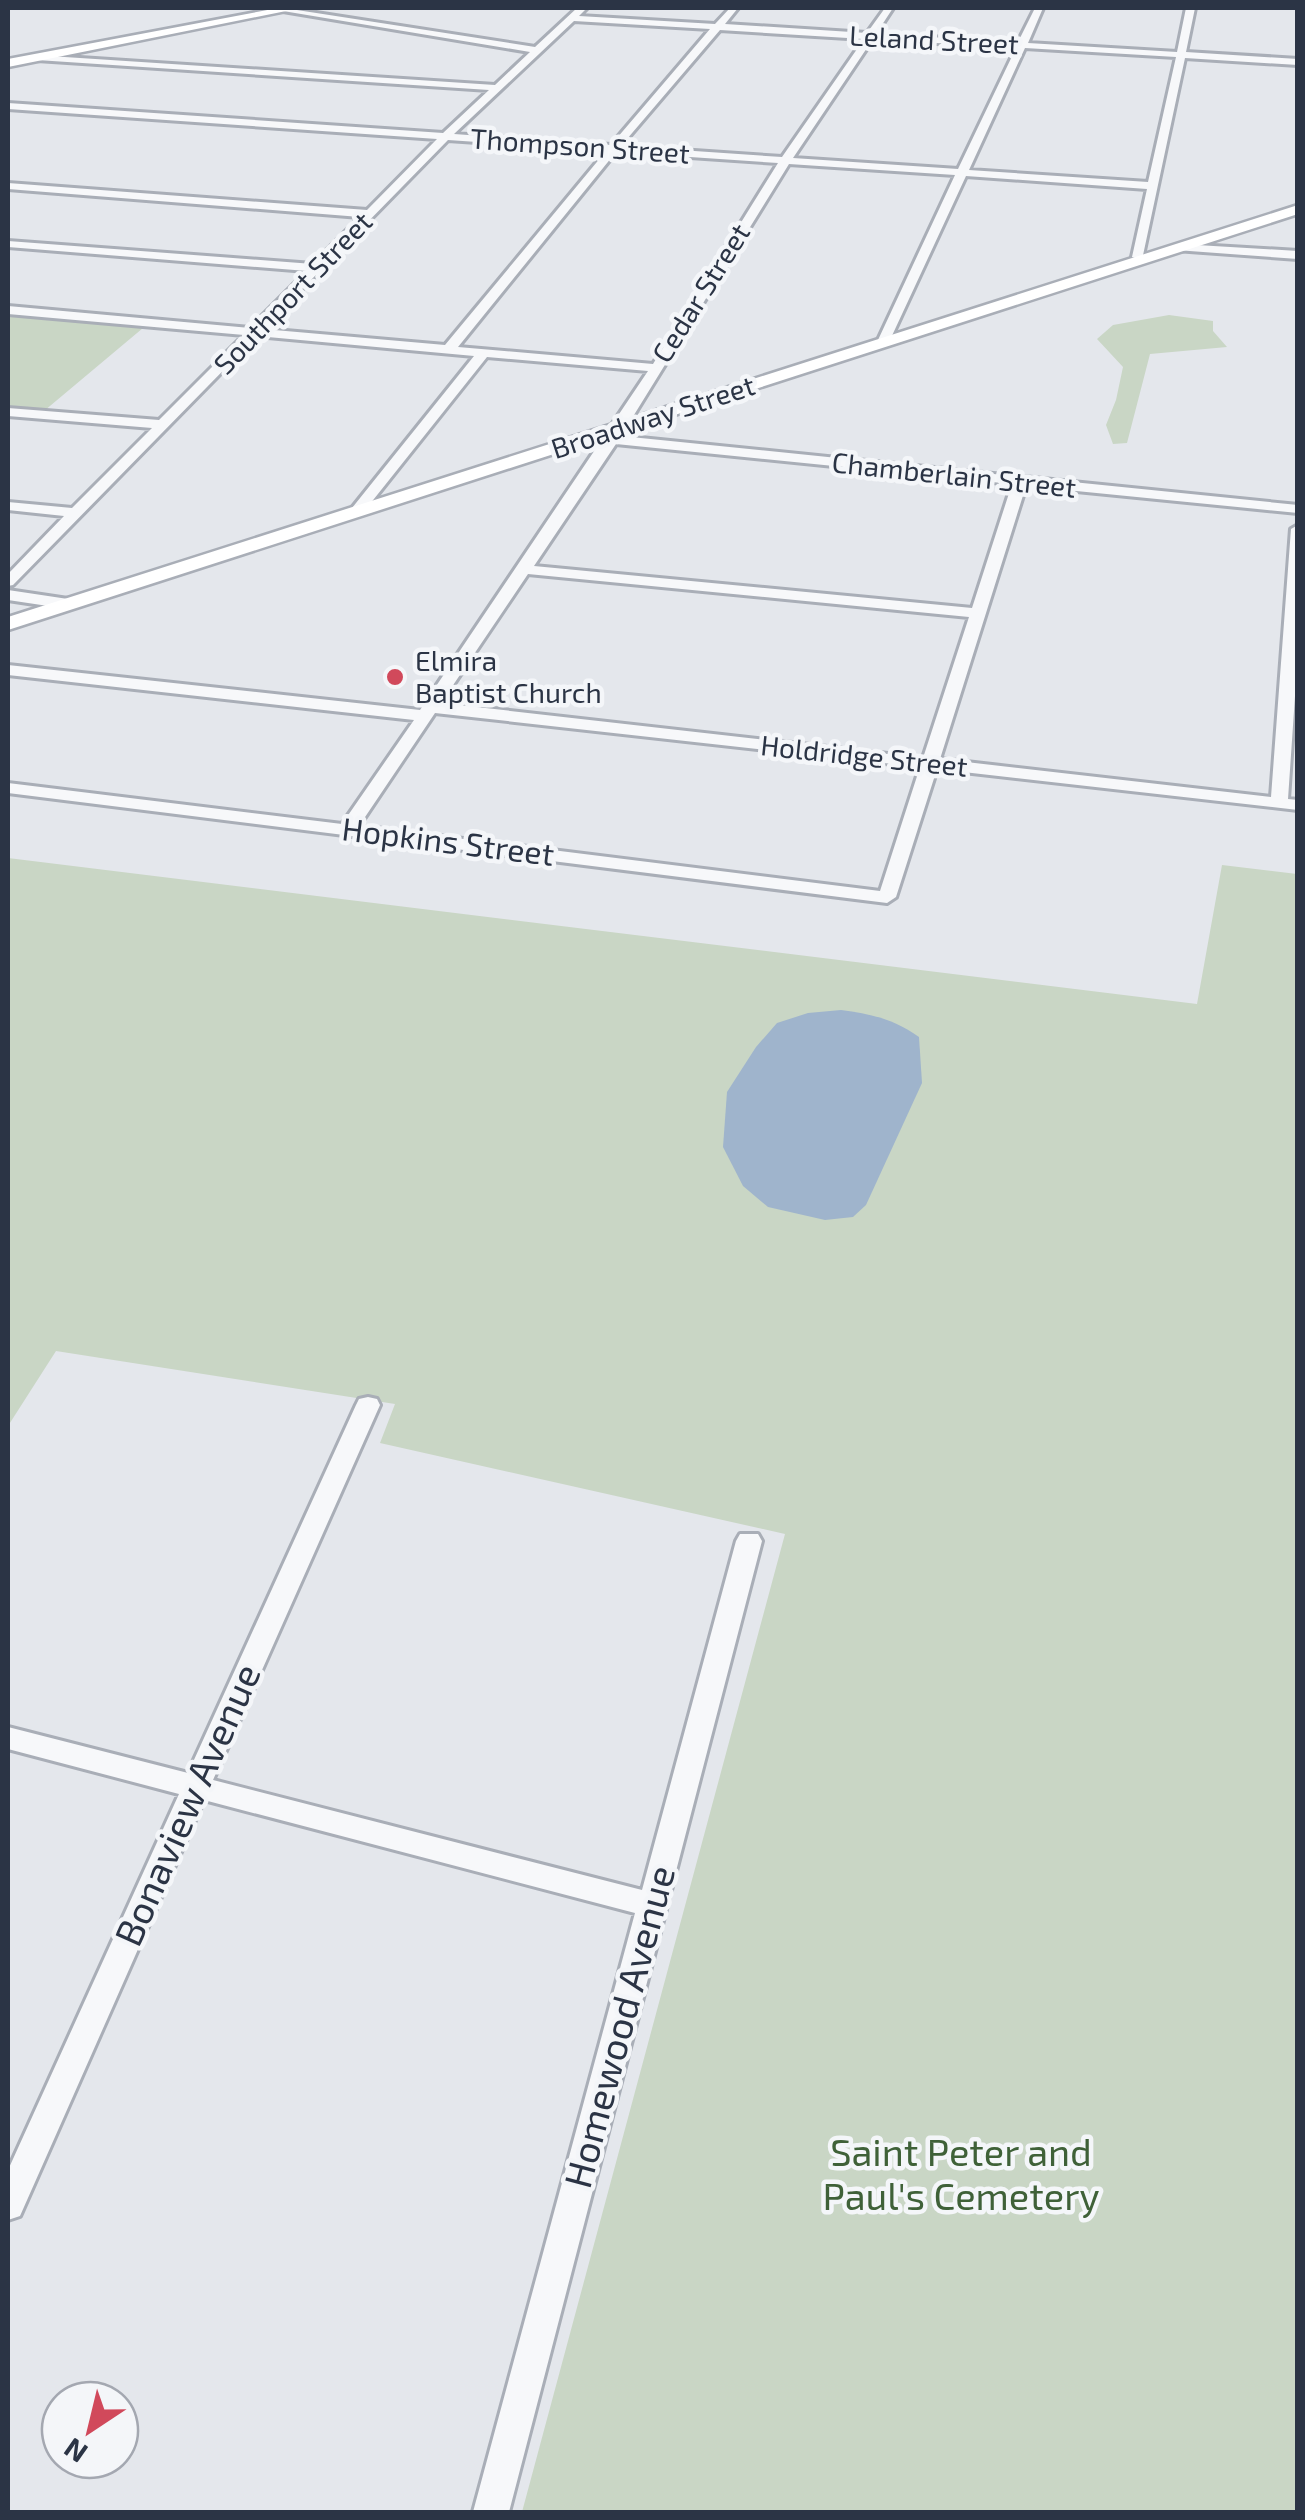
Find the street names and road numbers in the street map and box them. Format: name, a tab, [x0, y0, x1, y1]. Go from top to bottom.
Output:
street label: Leland Street	[849, 18, 1020, 60]
street label: Thompson Street	[469, 120, 691, 170]
street label: Southport Street	[206, 204, 378, 381]
street label: Cedar Street	[644, 217, 756, 368]
street label: Broadway Street	[547, 367, 759, 465]
street label: Chamberlain Street	[830, 444, 1078, 504]
street label: Holdridge Street	[759, 727, 969, 783]
street label: Hopkins Street	[340, 808, 556, 872]
street label: Bonaview Avenue	[103, 1656, 269, 1952]
street label: Homewood Avenue	[553, 1860, 683, 2193]

